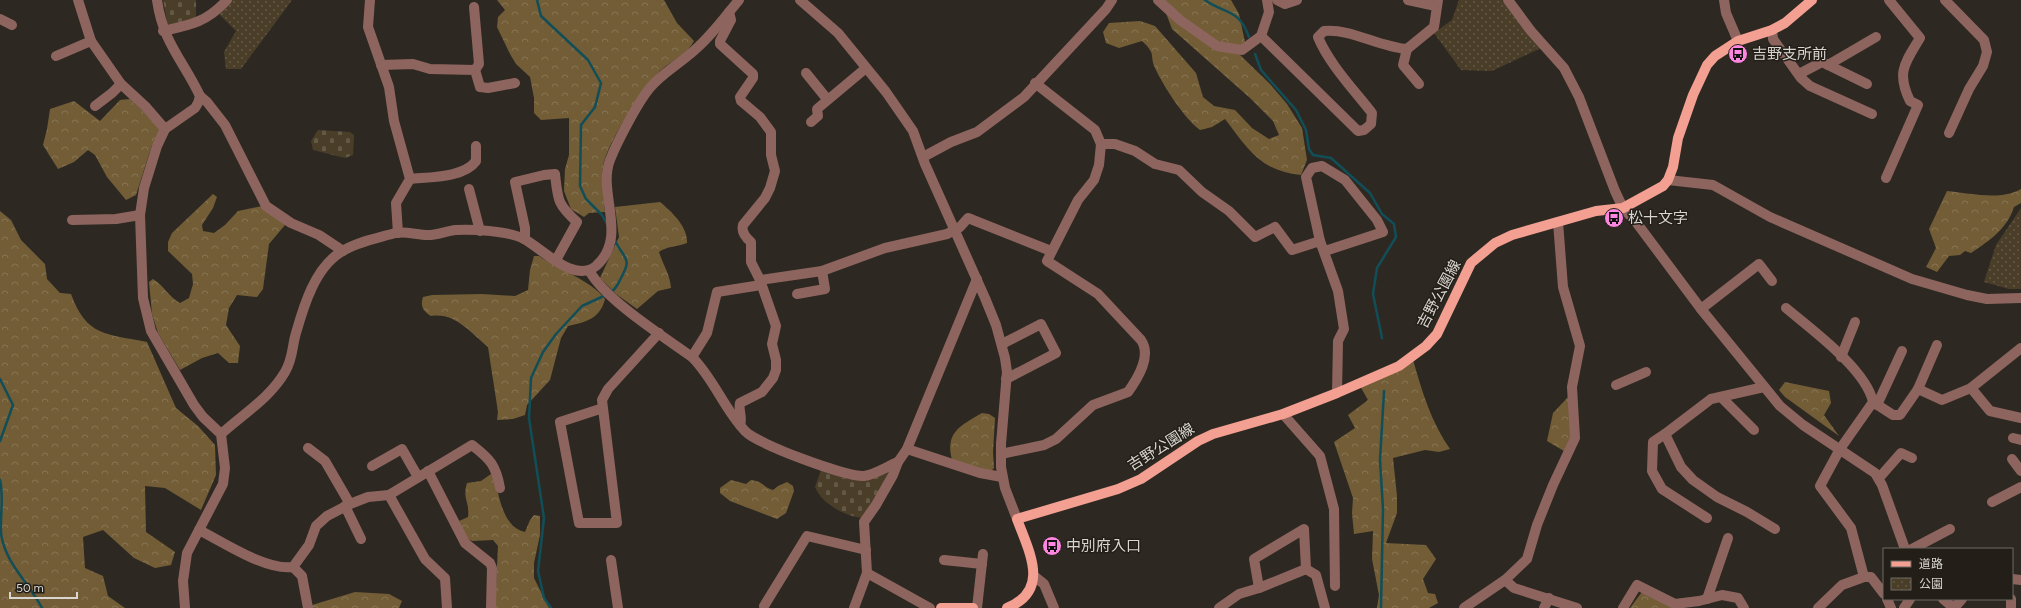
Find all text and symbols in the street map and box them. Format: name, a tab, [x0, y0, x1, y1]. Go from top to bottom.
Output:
bus stop icon: 吉野支所前	[1727, 43, 1749, 65]
place label: 吉野支所前	[1752, 45, 1827, 63]
bus stop icon: 松十文字	[1603, 207, 1625, 229]
place label: 松十文字	[1628, 209, 1688, 227]
street label: 吉野公園線	[1413, 257, 1465, 331]
street label: 吉野公園線	[1124, 419, 1198, 475]
bus stop icon: 中別府入口	[1041, 535, 1063, 557]
place label: 中別府入口	[1066, 537, 1141, 555]
legend	[1883, 548, 2013, 600]
text: 道路	[1919, 557, 1943, 571]
scale bar	[10, 574, 77, 600]
text: 公園	[1919, 577, 1943, 591]
text: 50 m	[16, 581, 44, 595]

